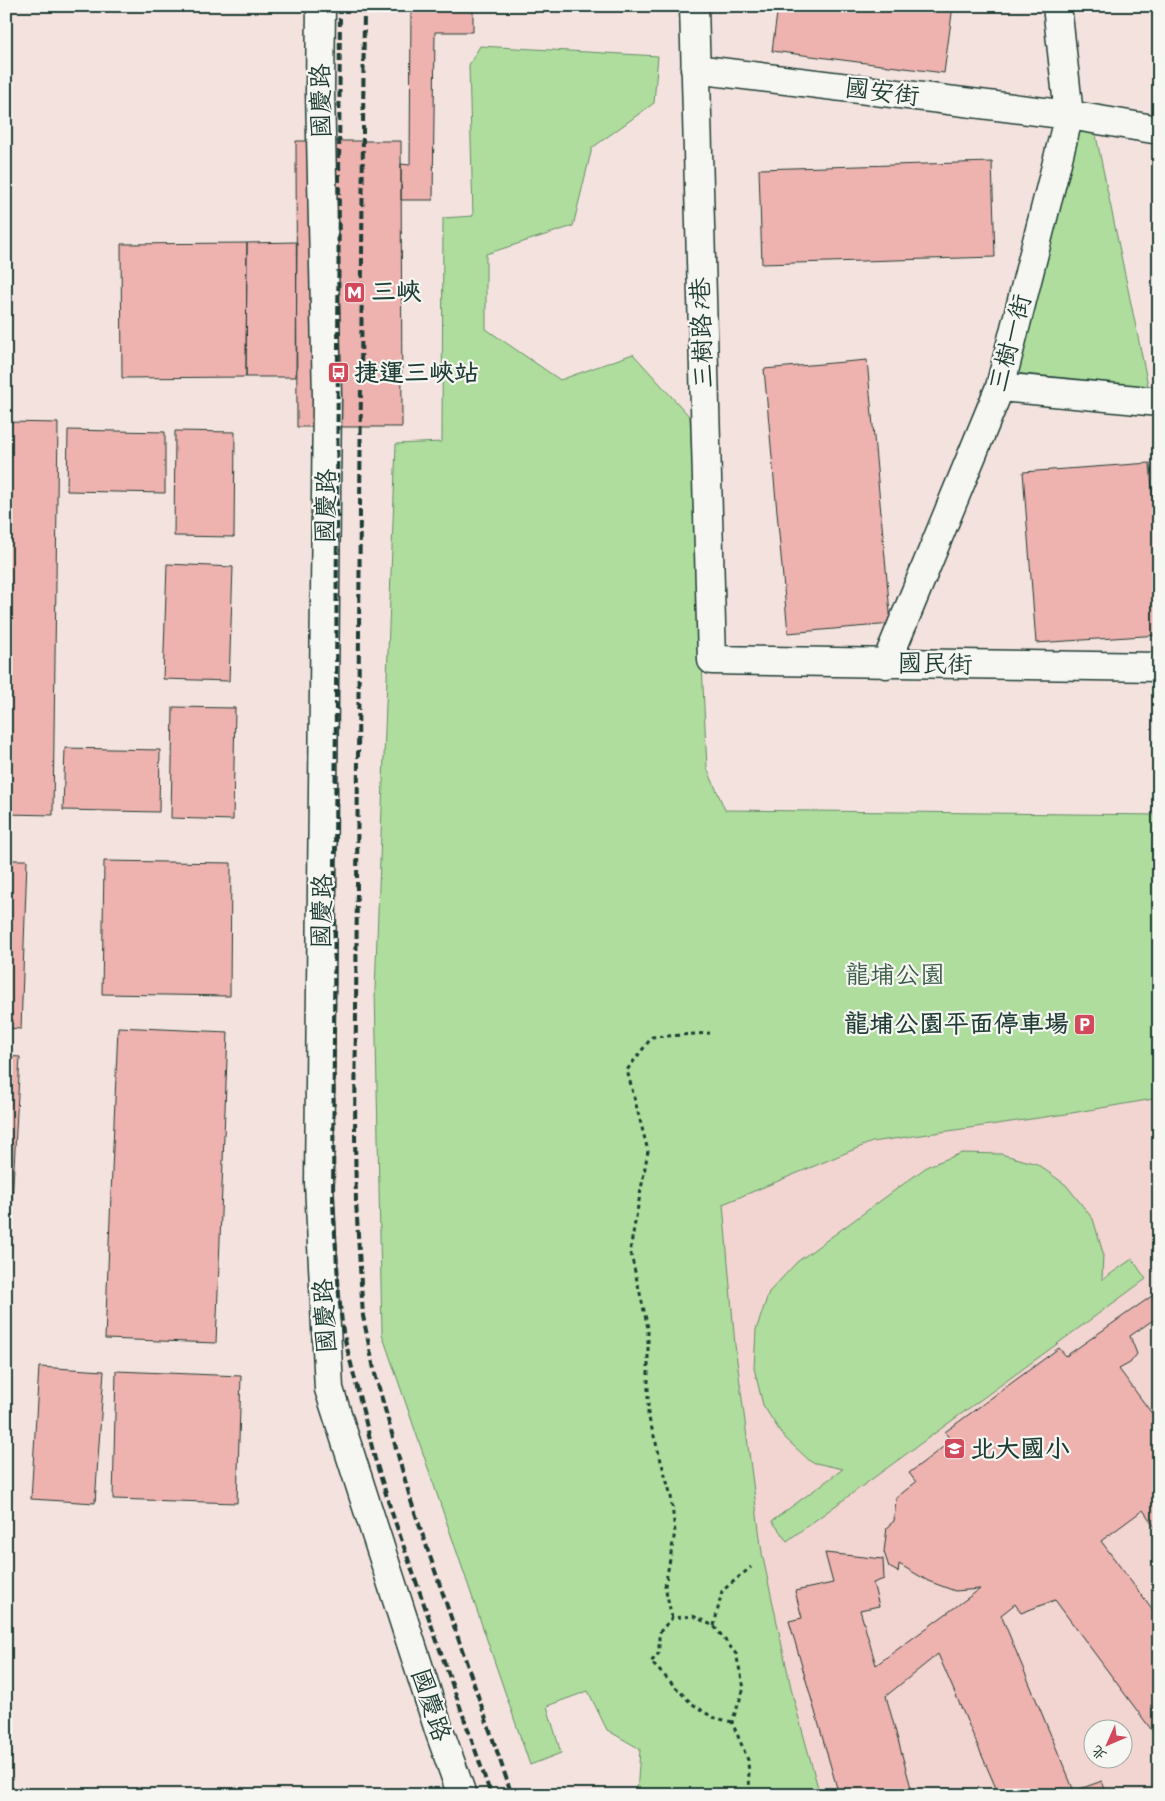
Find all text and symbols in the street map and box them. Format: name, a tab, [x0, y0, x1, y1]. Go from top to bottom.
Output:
street label: 國慶路	[304, 63, 338, 139]
street label: 國安街	[843, 72, 921, 112]
place label: 三峽	[371, 276, 422, 308]
street label: 三樹路7巷	[684, 277, 720, 389]
metro station icon: 三峽	[343, 280, 367, 304]
street label: 三樹一街	[982, 291, 1038, 395]
place label: 捷運三峽站	[354, 357, 479, 389]
bus stop icon: 捷運三峽站	[326, 361, 350, 385]
street label: 國慶路	[309, 468, 343, 544]
street label: 國民街	[897, 647, 973, 681]
street label: 國慶路	[305, 873, 339, 949]
park label: 龍埔公園	[845, 959, 945, 991]
place label: 龍埔公園平面停車場	[844, 1008, 1069, 1040]
parking icon: 龍埔公園平面停車場	[1073, 1012, 1097, 1036]
street label: 國慶路	[307, 1278, 343, 1354]
place label: 北大國小	[970, 1433, 1070, 1465]
school or university icon: 北大國小	[942, 1437, 966, 1461]
street label: 國慶路	[404, 1664, 458, 1746]
north arrow	[1082, 1718, 1132, 1768]
text: 北	[1088, 1742, 1110, 1764]

